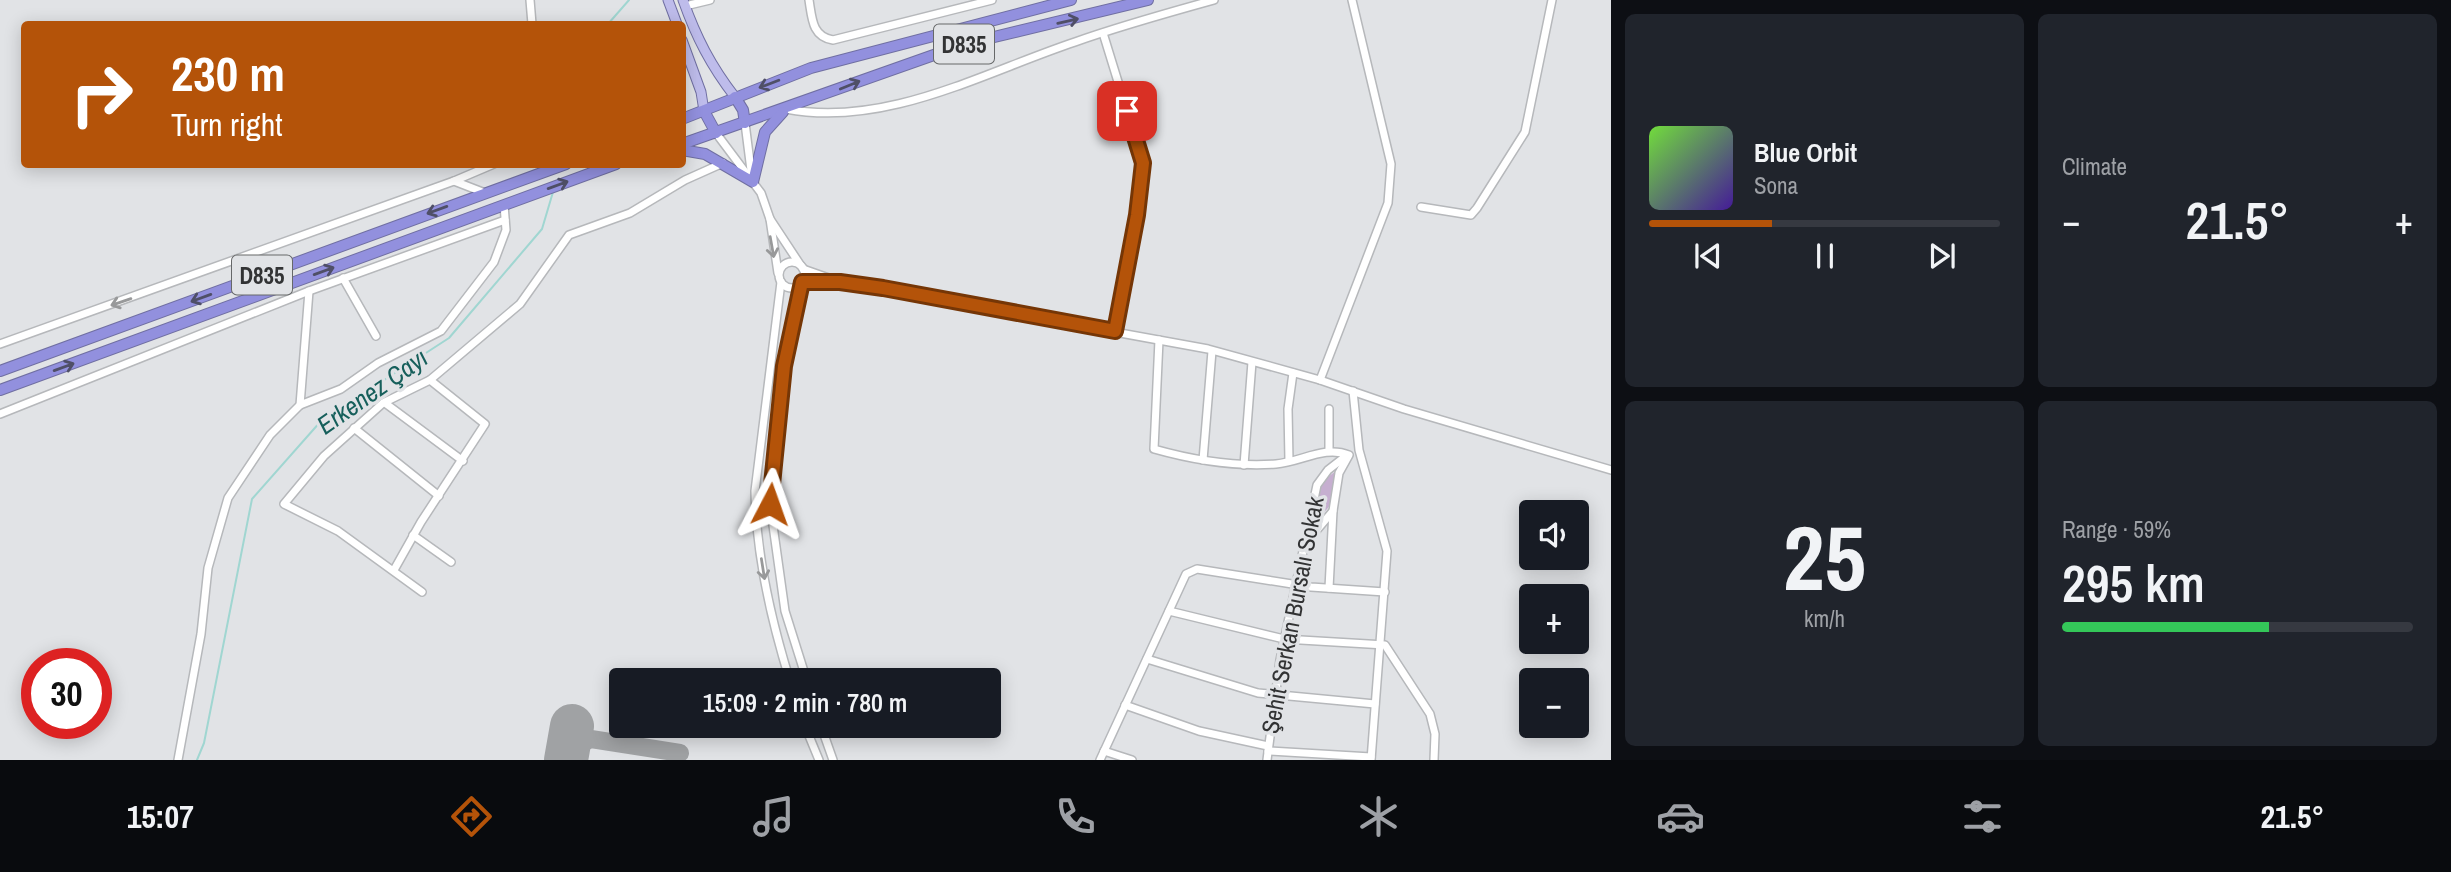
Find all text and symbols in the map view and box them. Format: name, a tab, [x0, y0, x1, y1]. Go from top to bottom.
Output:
one-way arrow	[1056, 14, 1078, 27]
road number: D835	[934, 24, 994, 64]
text: 230 m	[171, 40, 285, 106]
icon: right	[56, 49, 147, 140]
one-way arrow	[838, 77, 860, 90]
one-way arrow	[759, 79, 781, 91]
pin	[1097, 81, 1157, 141]
icon: arrive	[1108, 92, 1146, 130]
text: Turn right	[171, 103, 283, 146]
text: Blue Orbit	[1754, 135, 1857, 170]
text: Climate	[2062, 151, 2127, 182]
text: Sona	[1754, 170, 1798, 201]
one-way arrow	[547, 177, 569, 190]
text: 21.5°	[2186, 185, 2289, 255]
text: −	[2062, 195, 2080, 246]
text: +	[2395, 195, 2413, 246]
one-way arrow	[427, 205, 449, 218]
one-way arrow	[766, 235, 780, 258]
icon: previous	[1689, 237, 1727, 275]
icon: pause	[1806, 237, 1844, 275]
icon: next	[1923, 237, 1961, 275]
road number: D835	[232, 256, 292, 294]
one-way arrow	[312, 264, 334, 276]
one-way arrow	[190, 292, 212, 305]
one-way arrow	[111, 297, 133, 309]
water label: Erkenez Çayı	[310, 340, 435, 442]
one-way arrow	[53, 359, 75, 372]
position arrow	[733, 467, 807, 541]
street label: Şehit Serkan Bursalı Sokak	[1253, 494, 1331, 736]
text: 25	[1783, 496, 1866, 618]
map controls	[1519, 500, 1589, 738]
button: sound	[1519, 500, 1589, 570]
text: Range · 59%	[2062, 514, 2171, 545]
text: 295 km	[2062, 548, 2205, 618]
one-way arrow	[757, 557, 770, 580]
button: +	[1519, 584, 1589, 654]
text: km/h	[1804, 603, 1845, 634]
speed limit sign: 30	[21, 648, 112, 739]
button: −	[1519, 668, 1589, 738]
text: 15:09 · 2 min · 780 m	[703, 685, 907, 720]
icon: directions	[447, 792, 496, 841]
icon: music	[749, 792, 798, 841]
icon: phone	[1051, 792, 1100, 841]
icon: climate	[1354, 792, 1403, 841]
icon: car	[1656, 792, 1705, 841]
icon: filters	[1958, 792, 2007, 841]
text: 15:07	[127, 795, 194, 838]
text: 21.5°	[2260, 795, 2324, 838]

